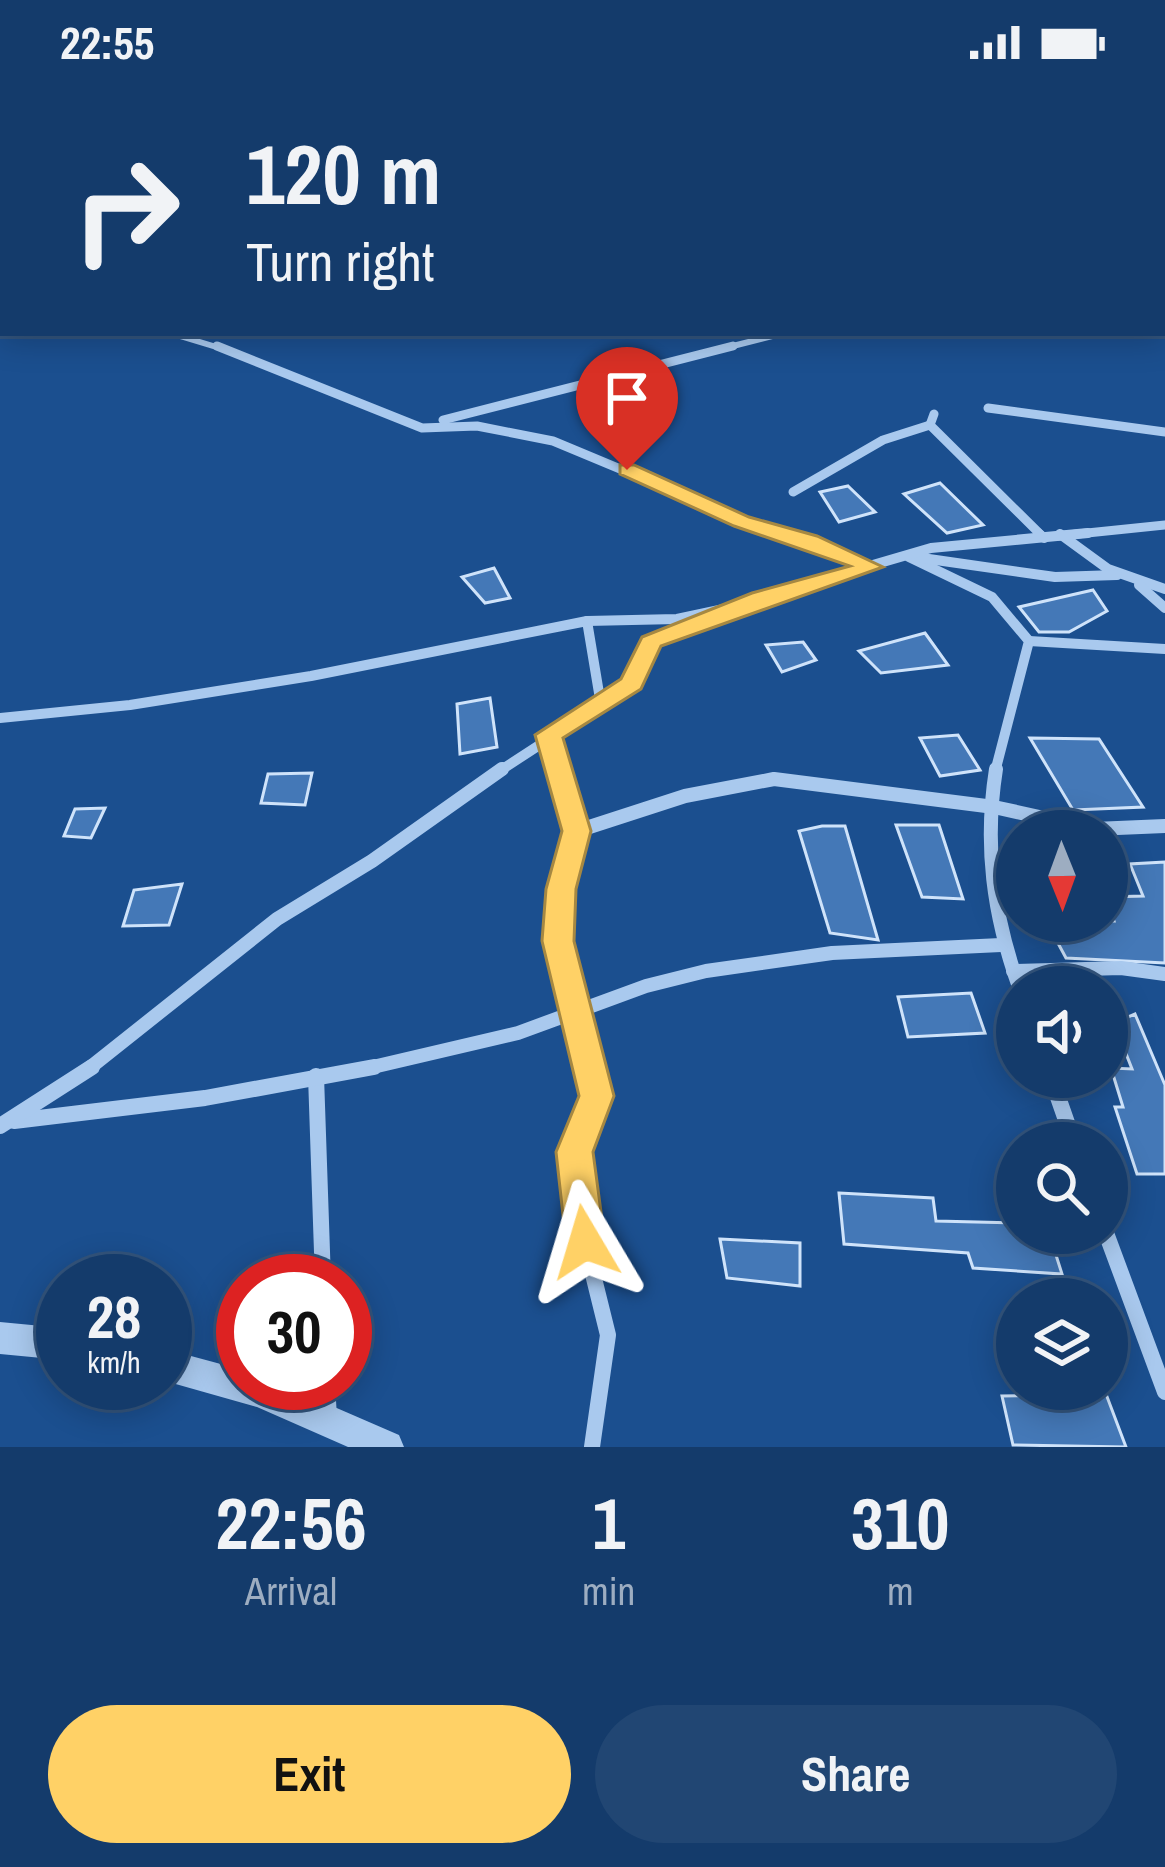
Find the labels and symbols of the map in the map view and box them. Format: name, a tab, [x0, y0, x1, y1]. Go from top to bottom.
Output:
pin	[576, 347, 678, 470]
north arrow	[996, 810, 1128, 942]
position arrow	[522, 1179, 648, 1305]
speed limit sign: 30	[216, 1254, 372, 1410]

